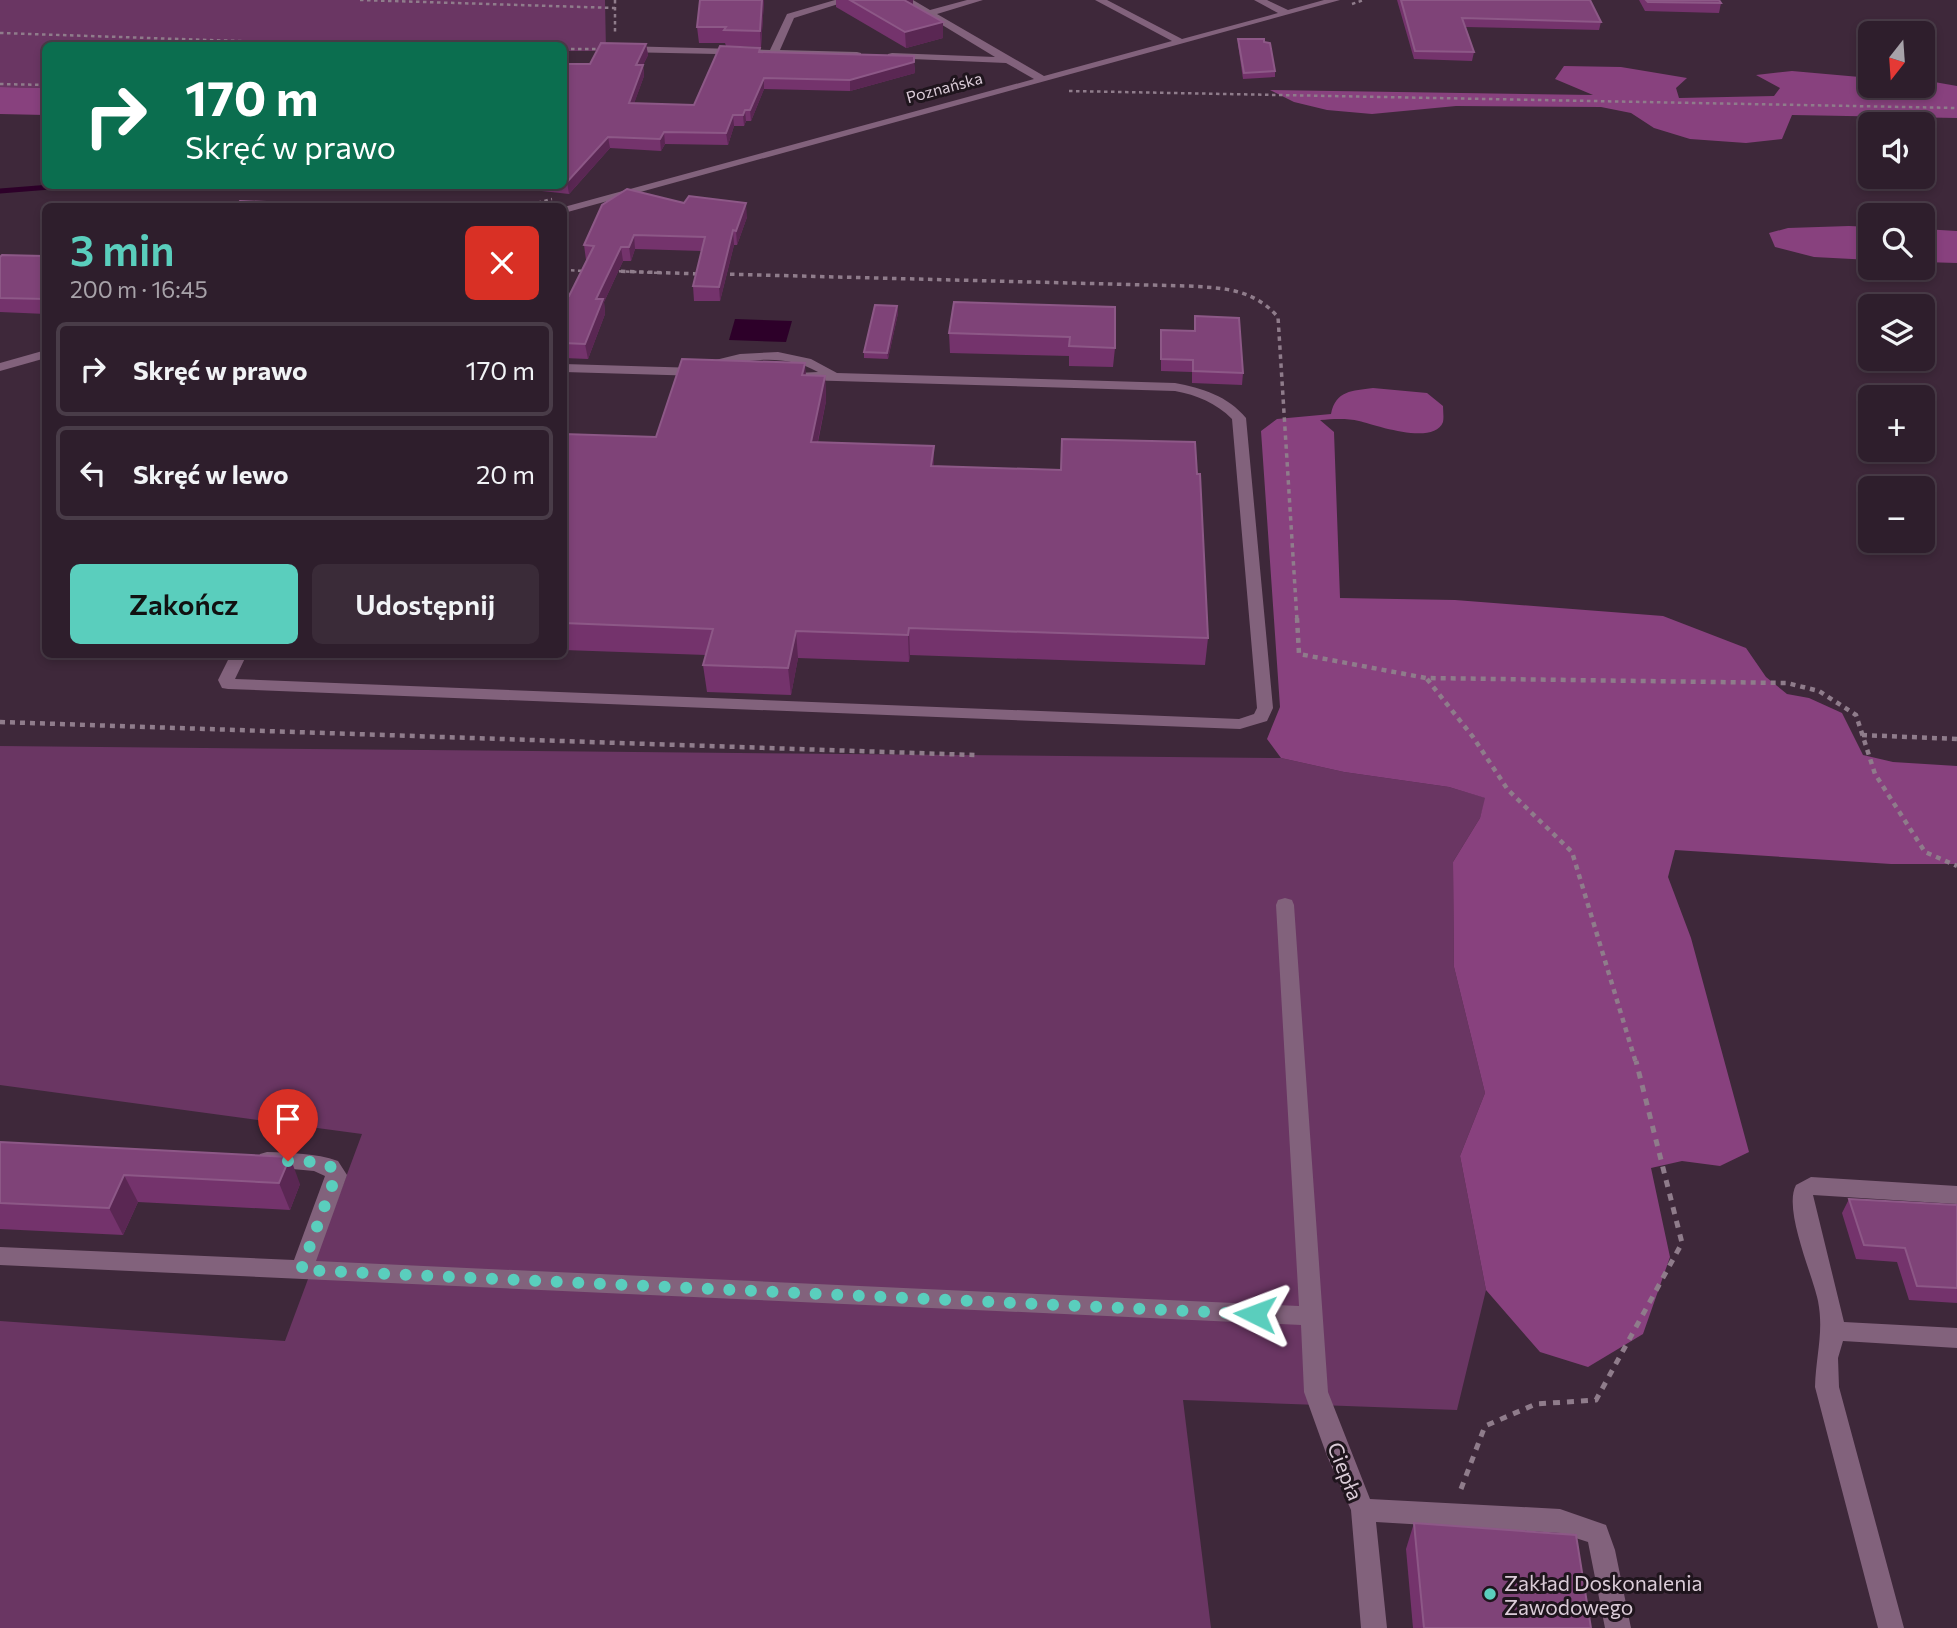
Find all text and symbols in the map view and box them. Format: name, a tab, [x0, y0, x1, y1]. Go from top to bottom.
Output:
north arrow	[1858, 21, 1936, 98]
map controls	[1858, 21, 1935, 553]
text: 170 m	[185, 66, 318, 126]
street label: Poznańska	[904, 68, 984, 106]
icon: right	[70, 70, 161, 161]
button: sound	[1858, 112, 1935, 189]
text: Skręć w prawo	[185, 126, 396, 166]
button: search	[1858, 203, 1935, 280]
text: 3 min	[70, 223, 175, 275]
button: close	[465, 226, 539, 300]
text: 200 m · 16:45	[70, 275, 208, 303]
button: layers	[1858, 294, 1935, 371]
icon: right	[74, 350, 112, 388]
text: Skręć w prawo	[133, 354, 308, 385]
text: 170 m	[466, 354, 535, 385]
button: +	[1858, 385, 1935, 462]
icon: left	[74, 454, 112, 492]
text: Skręć w lewo	[133, 458, 289, 489]
text: 20 m	[476, 458, 535, 489]
button: −	[1858, 476, 1935, 553]
button: Zakończ	[70, 564, 298, 644]
button: Udostępnij	[312, 564, 539, 644]
pin	[258, 1089, 318, 1161]
icon: arrive	[269, 1100, 307, 1138]
position arrow	[1218, 1277, 1292, 1351]
street label: Ciepła	[1323, 1438, 1369, 1504]
place label: Zakład Doskonalenia Zawodowego	[1504, 1570, 1703, 1619]
marker: Zakład Doskonalenia Zawodowego	[1482, 1586, 1498, 1602]

